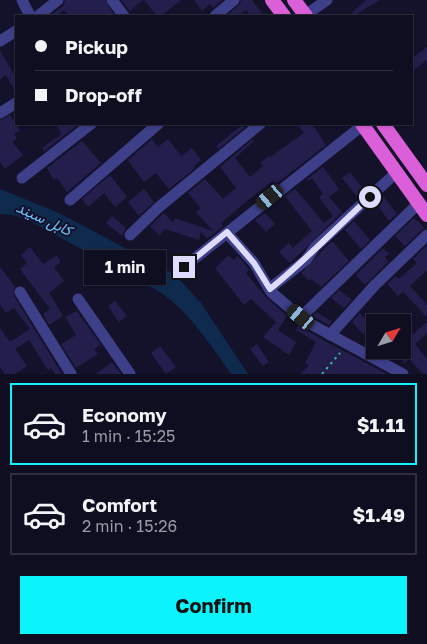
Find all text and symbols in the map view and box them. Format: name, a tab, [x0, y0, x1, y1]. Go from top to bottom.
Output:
text: Pickup	[65, 35, 128, 58]
text: Drop-off	[65, 83, 142, 106]
car	[253, 182, 286, 212]
route start	[359, 186, 381, 208]
water label: کابل سيند	[13, 197, 77, 241]
callout: 1 min	[84, 250, 166, 284]
route end	[173, 256, 195, 278]
text: 1 min	[105, 257, 145, 277]
car	[284, 302, 317, 332]
north arrow	[366, 314, 411, 359]
map controls	[366, 314, 411, 359]
icon: car	[22, 402, 67, 447]
text: Economy	[82, 403, 167, 426]
text: $1.11	[357, 413, 405, 436]
text: 1 min · 15:25	[82, 426, 175, 446]
icon: car	[22, 492, 67, 537]
text: Comfort	[82, 493, 157, 516]
text: $1.49	[352, 503, 405, 526]
text: 2 min · 15:26	[82, 516, 177, 536]
button: Confirm	[20, 576, 407, 634]

